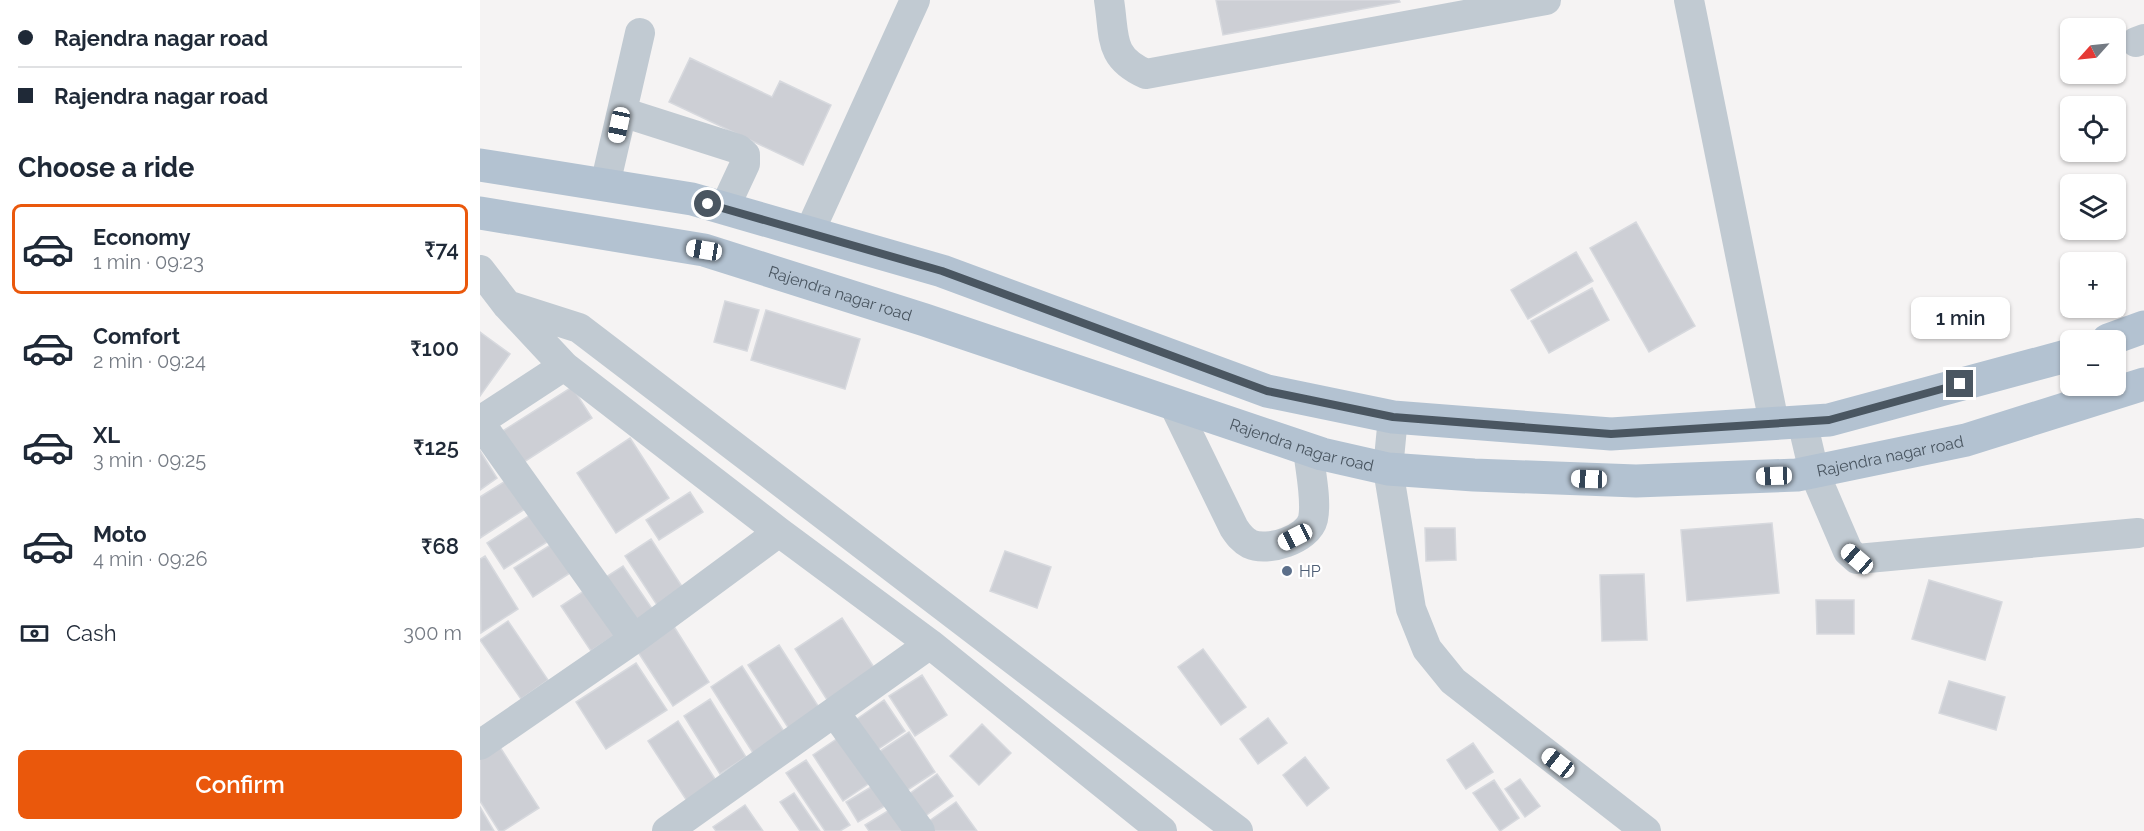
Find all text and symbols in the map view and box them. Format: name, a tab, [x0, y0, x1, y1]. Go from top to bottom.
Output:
north arrow	[2060, 18, 2126, 84]
map controls	[2060, 18, 2126, 396]
text: Rajendra nagar road	[54, 25, 268, 51]
text: Rajendra nagar road	[54, 83, 268, 109]
button: locate	[2060, 96, 2126, 162]
car	[606, 106, 632, 144]
text: Choose a ride	[18, 152, 194, 183]
button: layers	[2060, 174, 2126, 240]
route start	[694, 190, 721, 217]
icon: car	[21, 222, 75, 276]
text: Economy	[93, 224, 191, 250]
text: ₹74	[424, 236, 459, 262]
car	[685, 238, 723, 262]
text: 1 min · 09:23	[93, 250, 204, 274]
button: +	[2060, 252, 2126, 318]
street label: Rajendra nagar road	[766, 262, 914, 325]
callout: 1 min	[1910, 297, 2010, 339]
text: 1 min	[1936, 306, 1985, 330]
icon: car	[21, 321, 75, 375]
text: Comfort	[93, 323, 180, 349]
button: −	[2060, 330, 2126, 396]
text: ₹100	[410, 335, 459, 361]
text: 2 min · 09:24	[93, 349, 206, 373]
route end	[1946, 370, 1973, 397]
street label: Rajendra nagar road	[1227, 415, 1376, 475]
icon: car	[21, 420, 75, 474]
text: XL	[93, 422, 120, 448]
street label: Rajendra nagar road	[1815, 432, 1965, 481]
text: ₹125	[413, 434, 459, 460]
text: 3 min · 09:25	[93, 448, 206, 472]
car	[1756, 466, 1792, 486]
car	[1571, 469, 1607, 489]
icon: car	[21, 519, 75, 573]
text: Moto	[93, 521, 147, 547]
car	[1275, 521, 1315, 553]
text: ₹68	[421, 533, 459, 559]
car	[1838, 540, 1876, 578]
text: 4 min · 09:26	[93, 547, 208, 571]
place label: HP	[1299, 562, 1321, 581]
marker: HP	[1280, 564, 1294, 578]
icon: cash	[18, 617, 51, 650]
text: Cash	[66, 620, 117, 646]
text: 300 m	[403, 621, 462, 645]
car	[1538, 745, 1578, 781]
button: Confirm	[18, 750, 462, 819]

